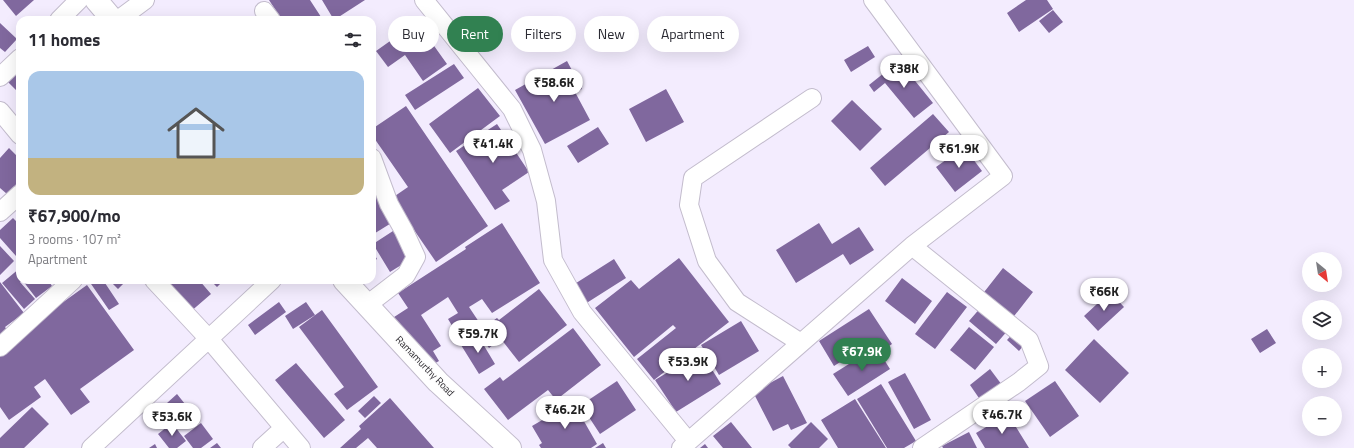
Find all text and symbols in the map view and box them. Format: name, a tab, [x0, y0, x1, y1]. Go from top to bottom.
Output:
chip: Buy	[388, 16, 439, 52]
chip: Rent	[447, 16, 503, 52]
chip: Filters	[511, 16, 576, 52]
chip: New	[584, 16, 639, 52]
chip: Apartment	[647, 16, 739, 52]
text: 11 homes	[28, 27, 100, 53]
icon: filters	[342, 29, 364, 51]
pin: ₹38K	[880, 55, 928, 89]
text: ₹38K	[889, 58, 919, 78]
pin: ₹58.6K	[521, 69, 587, 103]
text: ₹58.6K	[534, 72, 574, 92]
icon: home	[160, 97, 232, 169]
pin: ₹41.4K	[460, 130, 526, 164]
text: ₹41.4K	[473, 133, 513, 153]
pin: ₹61.9K	[926, 135, 992, 169]
text: ₹61.9K	[939, 138, 979, 158]
text: ₹67,900/mo	[28, 203, 121, 229]
text: 3 rooms · 107 m²	[28, 229, 121, 249]
text: Apartment	[28, 249, 87, 269]
north arrow	[1302, 252, 1342, 292]
map controls	[1302, 252, 1342, 436]
pin: ₹66K	[1080, 278, 1128, 312]
text: ₹66K	[1089, 281, 1119, 301]
button: layers	[1302, 300, 1342, 340]
pin: ₹59.7K	[445, 320, 511, 354]
text: ₹59.7K	[458, 323, 498, 343]
street label: Ramamurthy Road	[392, 332, 458, 400]
pin: ₹67.9K	[829, 338, 895, 372]
text: ₹67.9K	[842, 341, 882, 361]
pin: ₹53.9K	[655, 348, 721, 382]
button: +	[1302, 348, 1342, 388]
text: ₹53.9K	[668, 351, 708, 371]
pin: ₹46.2K	[532, 396, 598, 430]
button: −	[1302, 396, 1342, 436]
text: ₹46.2K	[545, 399, 585, 419]
pin: ₹46.7K	[969, 401, 1035, 435]
pin: ₹53.6K	[139, 403, 205, 437]
text: ₹46.7K	[982, 404, 1022, 424]
text: ₹53.6K	[152, 406, 192, 426]

